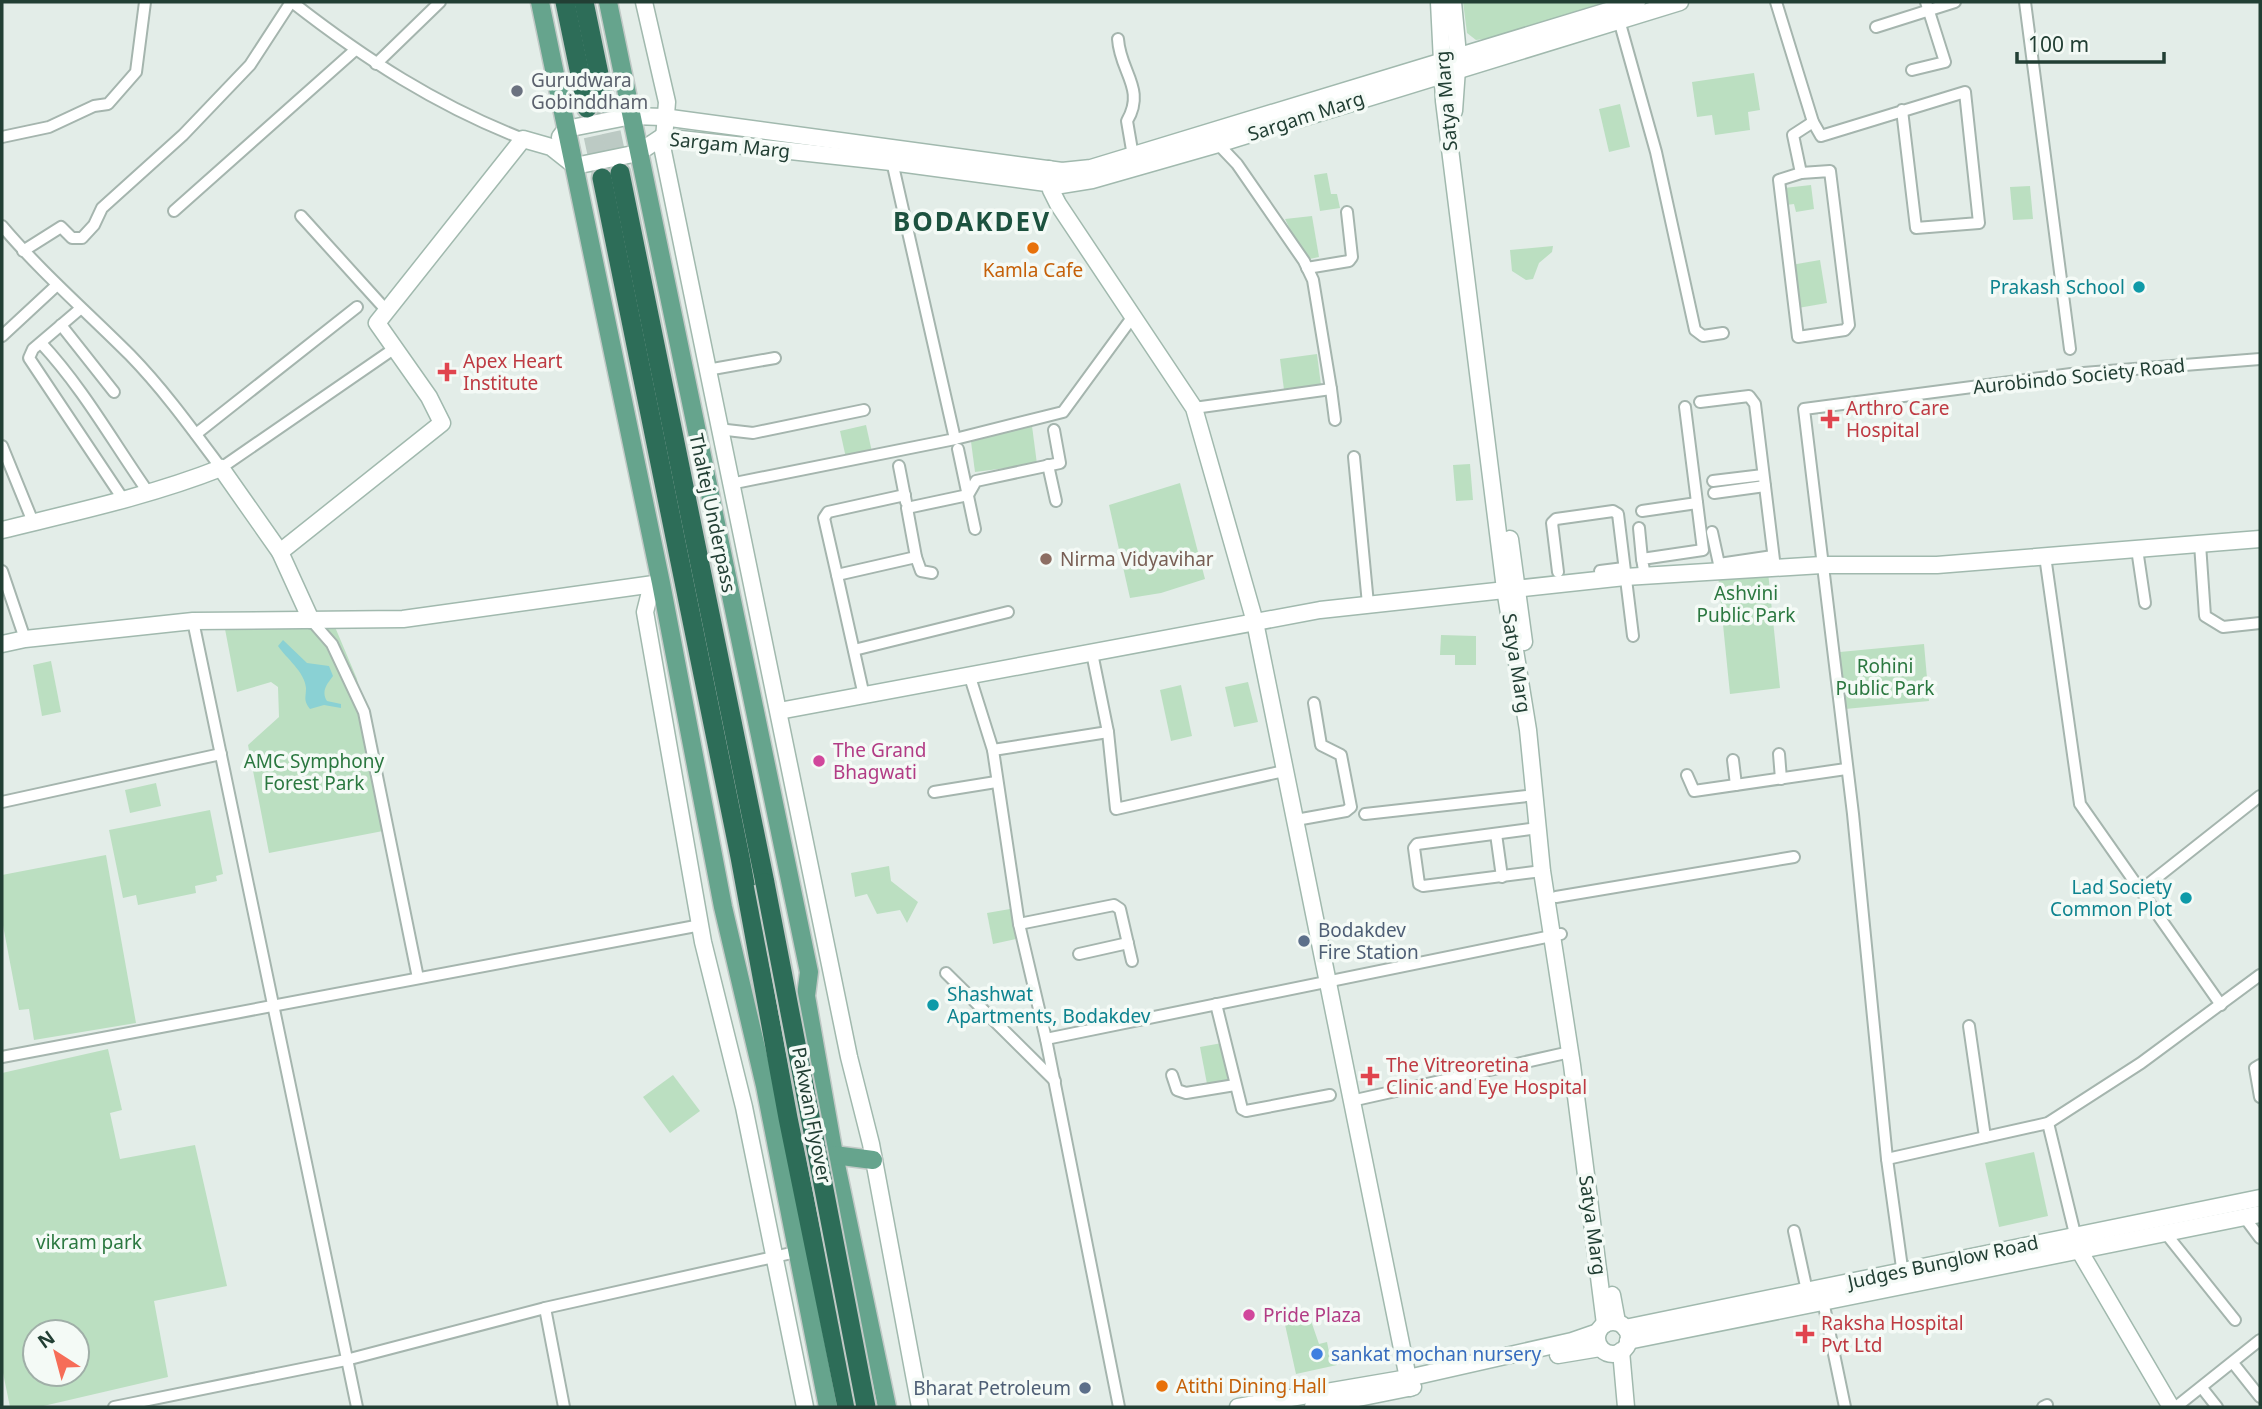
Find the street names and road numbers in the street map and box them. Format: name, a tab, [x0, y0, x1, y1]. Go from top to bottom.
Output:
street label: Satya Marg	[1429, 50, 1463, 152]
street label: Sargam Marg	[1244, 85, 1368, 147]
street label: Sargam Marg	[668, 126, 792, 164]
street label: Aurobindo Society Road	[1972, 352, 2186, 400]
street label: Thaltej Underpass	[683, 431, 743, 595]
street label: Satya Marg	[1496, 611, 1538, 715]
street label: Pakwan Flyover	[786, 1045, 838, 1186]
street label: Satya Marg	[1573, 1173, 1613, 1277]
street label: Judges Bunglow Road	[1843, 1229, 2041, 1295]

